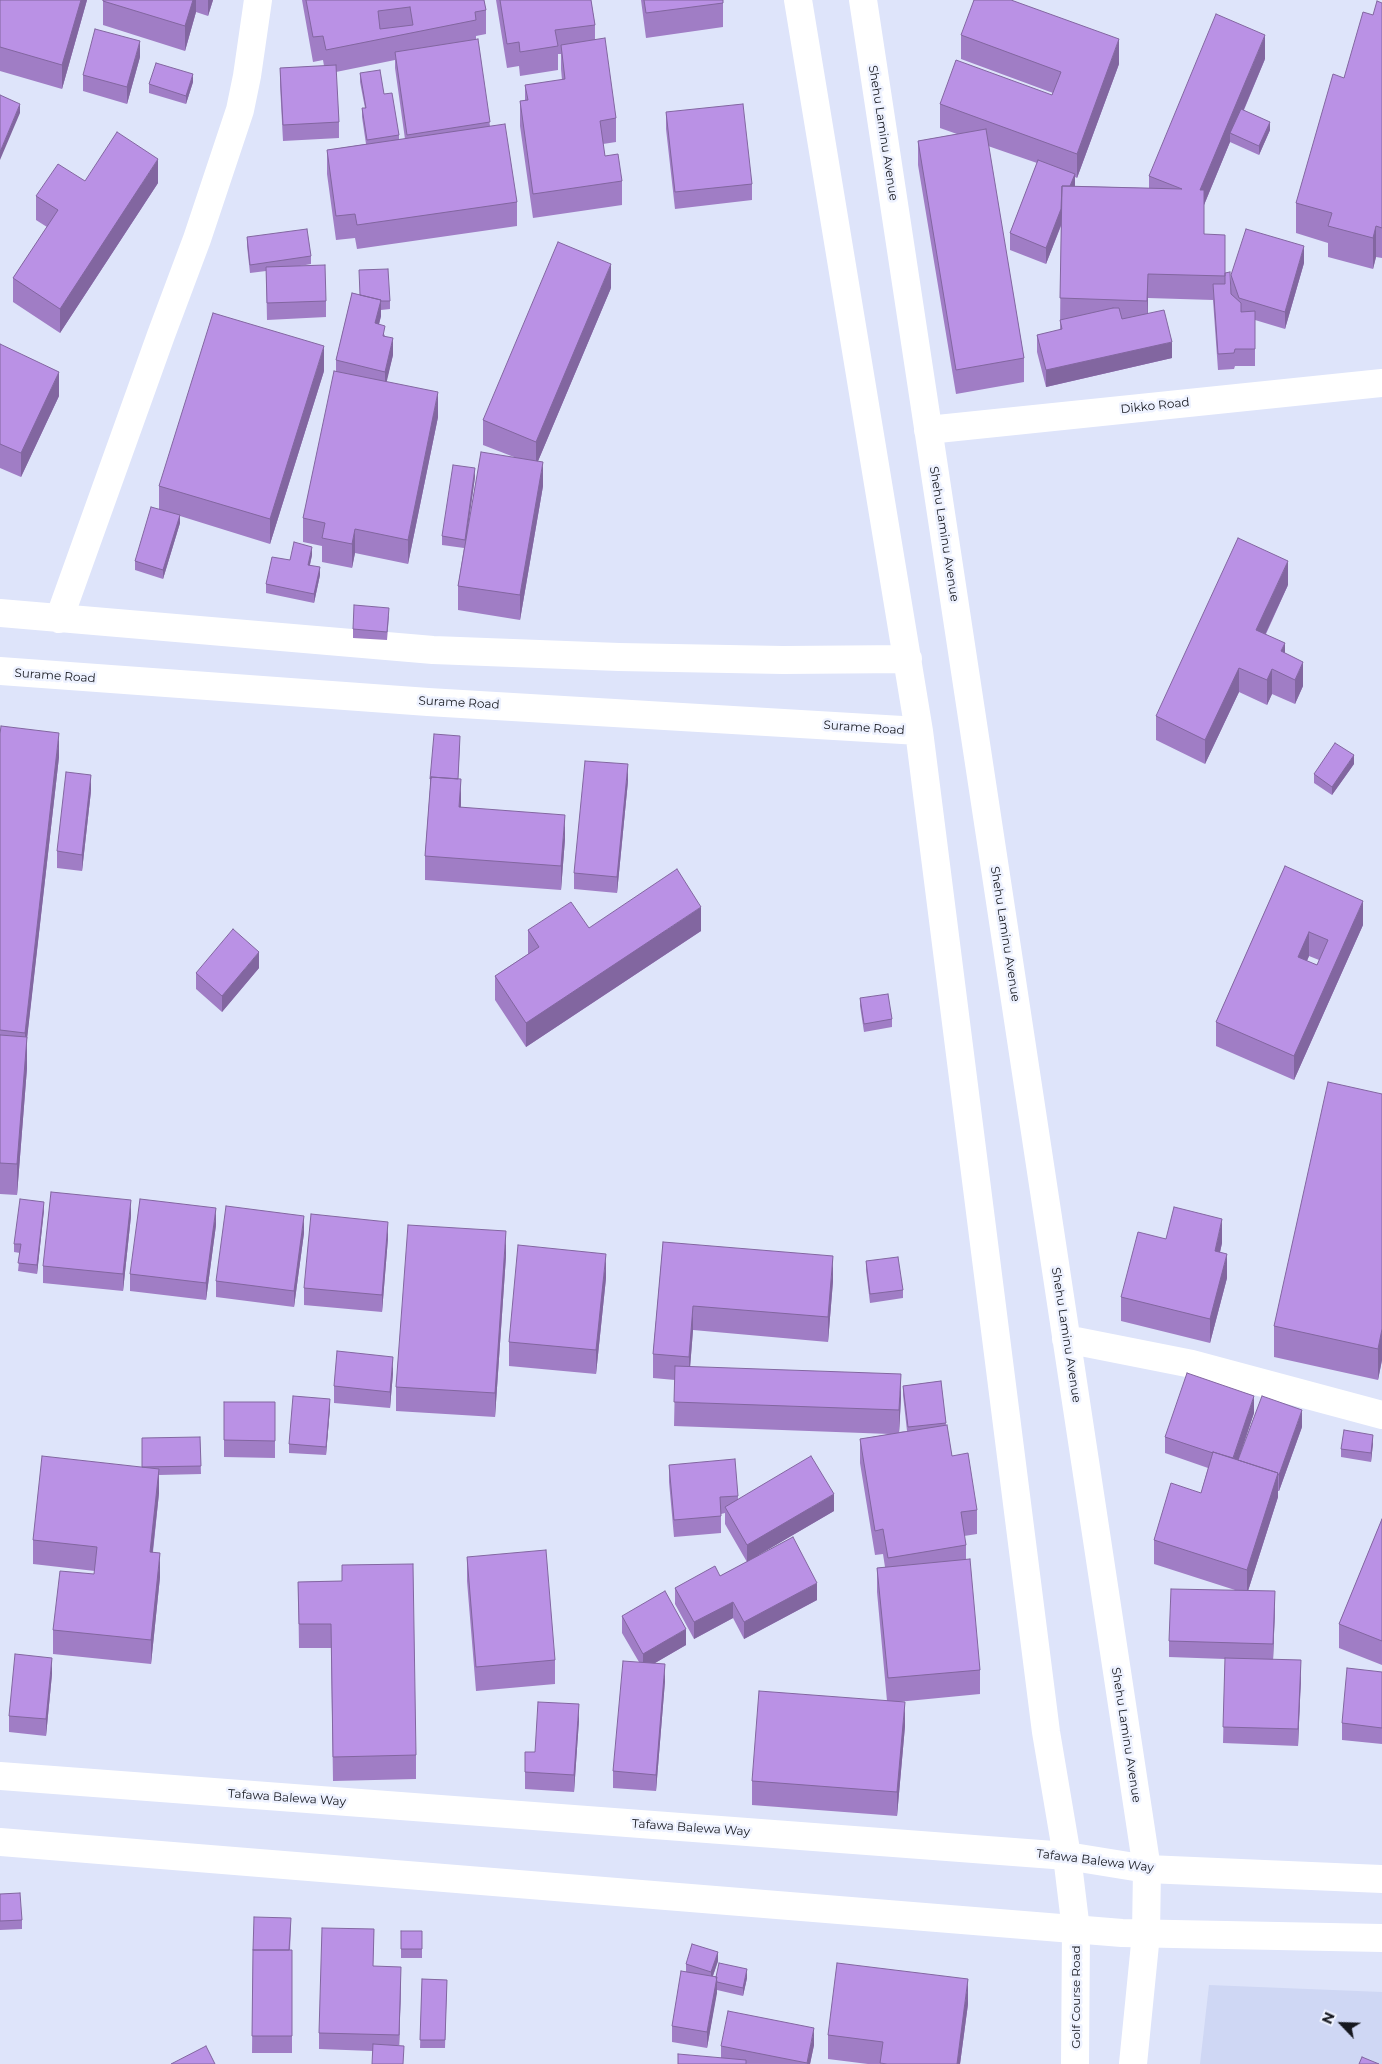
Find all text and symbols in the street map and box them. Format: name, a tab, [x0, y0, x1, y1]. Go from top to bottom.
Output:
street label: Shehu Laminu Avenue	[865, 64, 901, 202]
street label: Dikko Road	[1120, 395, 1190, 417]
street label: Shehu Laminu Avenue	[926, 465, 962, 603]
street label: Surame Road	[14, 666, 96, 686]
street label: Surame Road	[418, 694, 500, 712]
street label: Surame Road	[823, 718, 905, 738]
street label: Shehu Laminu Avenue	[987, 865, 1023, 1003]
street label: Shehu Laminu Avenue	[1048, 1266, 1084, 1404]
street label: Shehu Laminu Avenue	[1108, 1666, 1144, 1804]
street label: Tafawa Balewa Way	[228, 1787, 346, 1809]
street label: Tafawa Balewa Way	[632, 1817, 750, 1839]
street label: Tafawa Balewa Way	[1036, 1847, 1154, 1875]
street label: Golf Course Road	[1069, 1945, 1083, 2049]
north arrow	[1317, 1999, 1367, 2049]
text: N	[1318, 2009, 1339, 2027]

